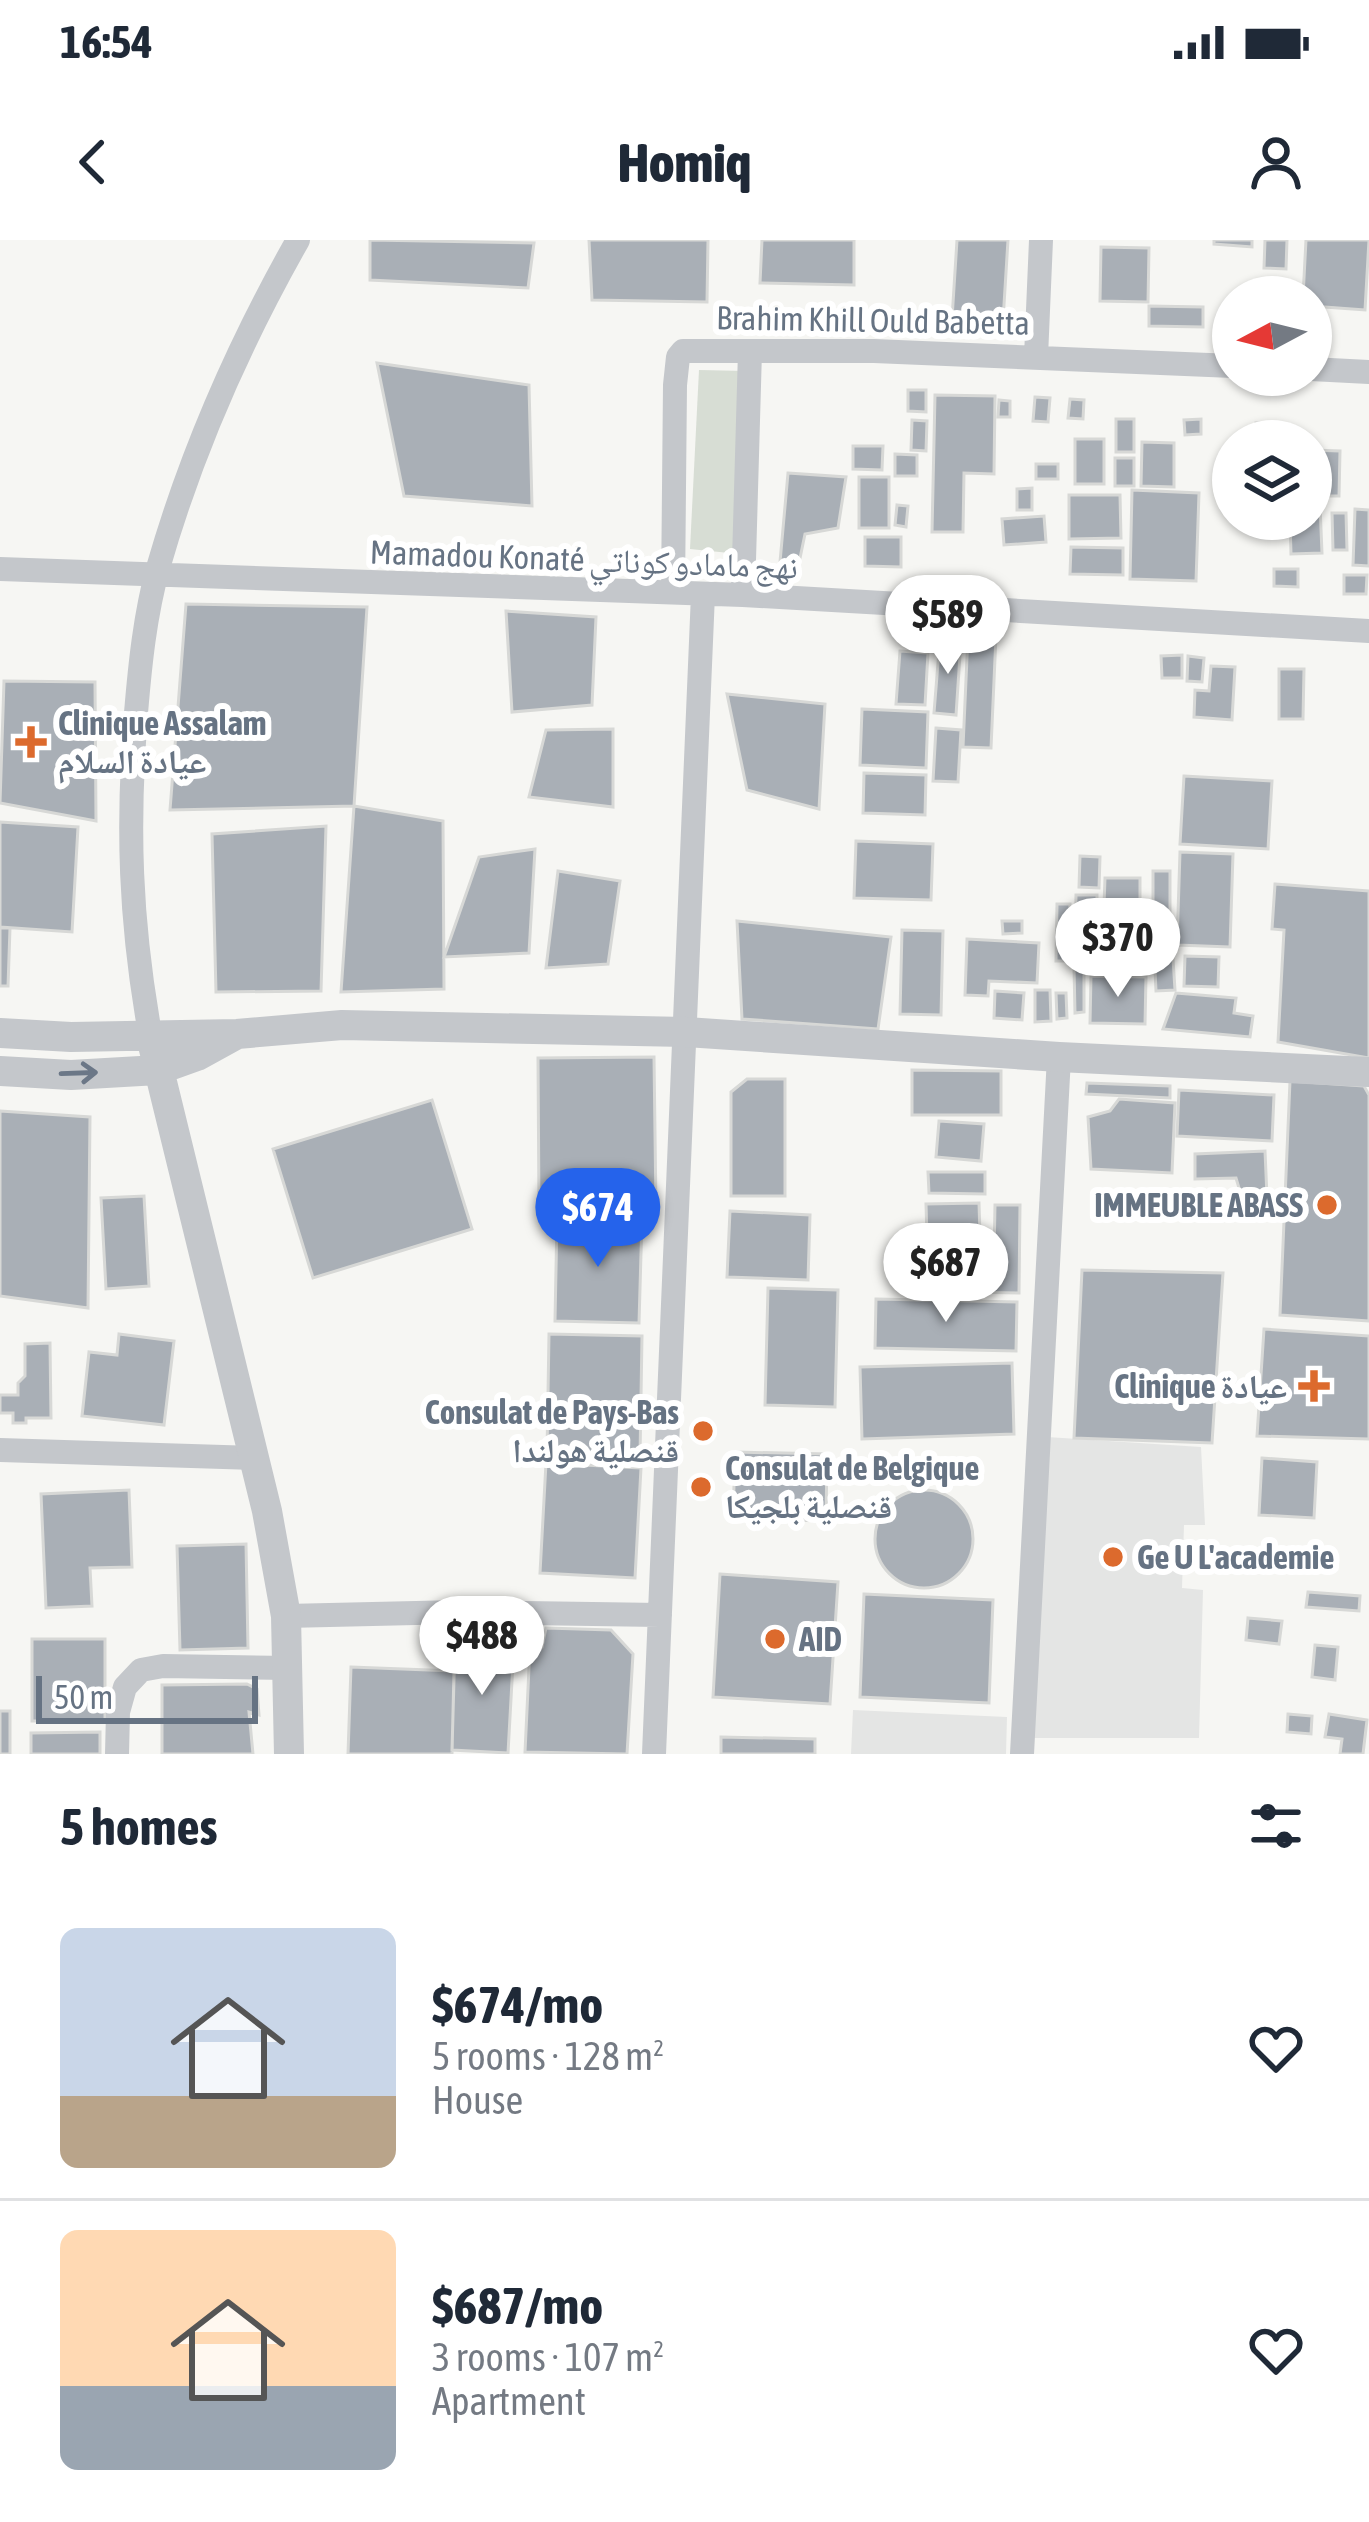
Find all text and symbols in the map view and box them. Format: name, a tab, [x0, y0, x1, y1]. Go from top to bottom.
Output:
text: 16:54	[60, 16, 153, 68]
icon: back	[60, 129, 126, 195]
icon: person	[1243, 129, 1309, 195]
text: Homiq	[618, 132, 751, 193]
north arrow	[1212, 276, 1332, 396]
map controls	[1212, 276, 1332, 540]
street label: Brahim Khill Ould Babetta	[716, 298, 1030, 342]
button: layers	[1212, 420, 1332, 540]
street label: Mamadou Konaté نهج مامادو كوناتي	[369, 533, 799, 593]
pin: $589	[877, 575, 1019, 677]
text: $589	[912, 592, 984, 636]
place label: Clinique Assalam عيادة السلام	[58, 704, 267, 784]
marker: Clinique Assalam عيادة السلام	[15, 726, 47, 758]
pin: $370	[1047, 898, 1189, 1000]
text: $370	[1082, 915, 1154, 959]
one-way arrow	[59, 1061, 98, 1084]
pin: $674	[527, 1168, 669, 1270]
text: $674	[562, 1185, 634, 1229]
place label: IMMEUBLE ABASS	[1094, 1186, 1303, 1224]
marker: IMMEUBLE ABASS	[1314, 1192, 1340, 1218]
pin: $687	[875, 1223, 1017, 1325]
text: $687	[910, 1240, 982, 1284]
place label: Clinique عيادة	[1114, 1367, 1287, 1405]
marker: Clinique عيادة	[1298, 1370, 1330, 1402]
place label: Consulat de Pays-Bas قنصلية هولندا	[425, 1393, 679, 1469]
marker: Consulat de Pays-Bas قنصلية هولندا	[690, 1418, 716, 1444]
place label: Consulat de Belgique قنصلية بلجيكا	[725, 1449, 979, 1526]
marker: Consulat de Belgique قنصلية بلجيكا	[688, 1474, 714, 1500]
place label: Ge U L'academie	[1137, 1538, 1334, 1576]
marker: Ge U L'academie	[1100, 1544, 1126, 1570]
pin: $488	[411, 1596, 553, 1698]
text: $488	[446, 1613, 518, 1657]
place label: AID	[798, 1620, 842, 1658]
marker: AID	[762, 1626, 788, 1652]
scale bar	[36, 1670, 258, 1723]
text: 50 m	[54, 1678, 113, 1716]
icon: filters	[1243, 1793, 1309, 1859]
text: 5 homes	[60, 1797, 218, 1856]
text: $674/mo	[432, 1975, 603, 2034]
icon: home	[156, 1976, 300, 2120]
icon: heart	[1243, 2015, 1309, 2081]
text: 5 rooms · 128 m²	[432, 2034, 664, 2078]
text: House	[432, 2078, 523, 2122]
text: $687/mo	[432, 2276, 603, 2335]
icon: home	[156, 2278, 300, 2422]
icon: heart	[1243, 2317, 1309, 2383]
text: 3 rooms · 107 m²	[432, 2335, 664, 2379]
text: Apartment	[432, 2379, 586, 2423]

